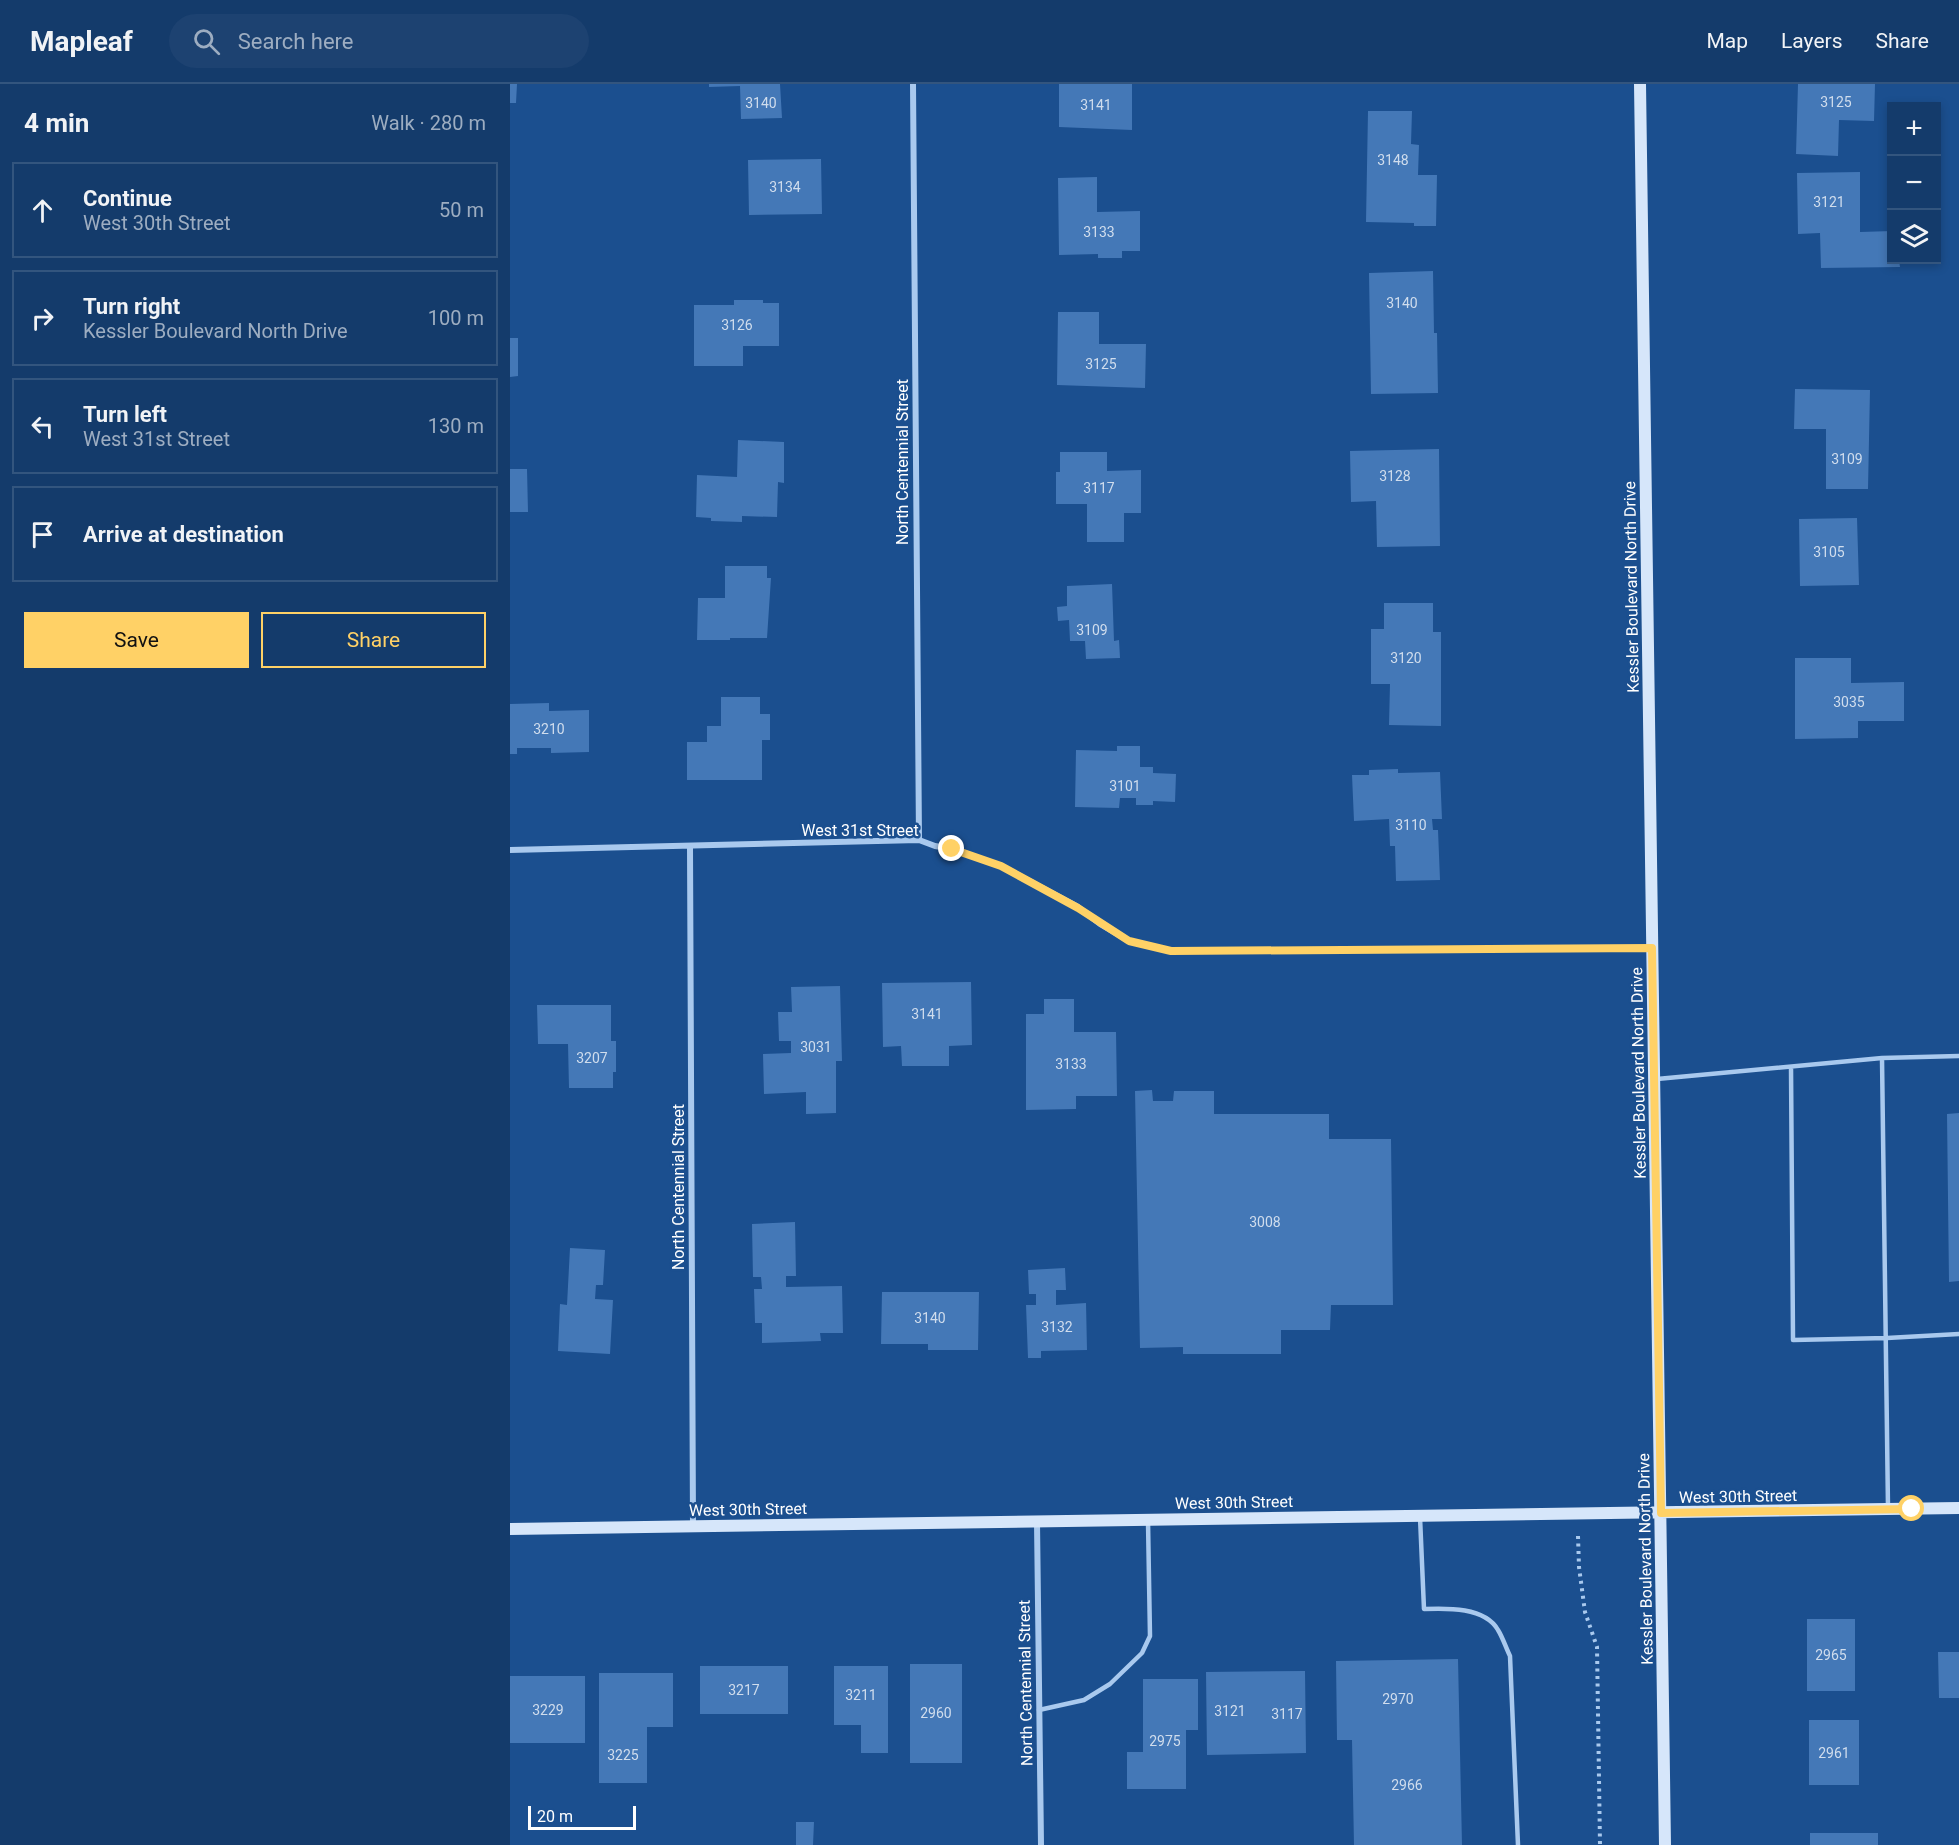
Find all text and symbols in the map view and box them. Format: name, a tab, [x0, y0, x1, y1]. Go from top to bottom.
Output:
search box	[169, 14, 589, 68]
text: Mapleaf	[30, 25, 133, 58]
icon: search	[190, 25, 223, 58]
text: Search here	[238, 29, 354, 54]
text: Map	[1706, 29, 1748, 53]
text: Layers	[1781, 29, 1842, 53]
text: Share	[1875, 29, 1929, 53]
house number: 3125	[1820, 94, 1852, 110]
house number: 3140	[745, 95, 777, 111]
house number: 3141	[1080, 97, 1112, 113]
map controls	[1887, 102, 1941, 264]
button: +	[1887, 102, 1941, 156]
text: 4 min	[24, 108, 89, 138]
text: Walk · 280 m	[371, 111, 486, 135]
house number: 3148	[1377, 152, 1409, 168]
button: −	[1887, 156, 1941, 210]
house number: 3134	[769, 179, 801, 195]
text: Continue	[83, 186, 172, 211]
icon: ahead	[26, 194, 59, 227]
house number: 3121	[1813, 194, 1845, 210]
text: 50 m	[439, 198, 484, 222]
button: layers	[1887, 210, 1941, 264]
text: West 30th Street	[83, 211, 231, 235]
house number: 3133	[1083, 224, 1115, 240]
text: Turn right	[83, 294, 180, 319]
house number: 3140	[1386, 295, 1418, 311]
icon: right	[26, 302, 59, 335]
text: 100 m	[428, 306, 484, 330]
house number: 3126	[721, 317, 753, 333]
text: Kessler Boulevard North Drive	[83, 319, 348, 343]
house number: 3125	[1085, 356, 1117, 372]
street label: North Centennial Street	[893, 379, 912, 545]
text: Turn left	[83, 402, 167, 427]
icon: left	[26, 410, 59, 443]
text: 130 m	[428, 414, 484, 438]
text: West 31st Street	[83, 427, 230, 451]
house number: 3109	[1831, 451, 1863, 467]
house number: 3128	[1379, 468, 1411, 484]
house number: 3117	[1083, 480, 1115, 496]
street label: Kessler Boulevard North Drive	[1620, 481, 1643, 693]
icon: arrive	[26, 518, 59, 551]
text: Arrive at destination	[83, 522, 284, 547]
house number: 3105	[1813, 544, 1845, 560]
button: Save	[24, 612, 249, 668]
button: Share	[261, 612, 486, 668]
house number: 3109	[1076, 622, 1108, 638]
house number: 3120	[1390, 650, 1422, 666]
house number: 3035	[1833, 694, 1865, 710]
house number: 3210	[533, 721, 565, 737]
house number: 3101	[1109, 778, 1141, 794]
house number: 3110	[1395, 817, 1427, 833]
street label: West 31st Street	[801, 821, 919, 840]
route end	[938, 835, 964, 861]
street label: Kessler Boulevard North Drive	[1627, 967, 1650, 1179]
house number: 3141	[911, 1006, 943, 1022]
house number: 3031	[800, 1039, 832, 1055]
house number: 3207	[576, 1050, 608, 1066]
house number: 3133	[1055, 1056, 1087, 1072]
street label: North Centennial Street	[669, 1104, 688, 1270]
house number: 3008	[1249, 1214, 1281, 1230]
house number: 3140	[914, 1310, 946, 1326]
house number: 3132	[1041, 1319, 1073, 1335]
street label: Kessler Boulevard North Drive	[1634, 1453, 1657, 1665]
street label: West 30th Street	[1679, 1486, 1797, 1507]
street label: West 30th Street	[1175, 1492, 1293, 1513]
route start	[1898, 1495, 1924, 1521]
street label: West 30th Street	[689, 1499, 807, 1520]
street label: North Centennial Street	[1015, 1600, 1036, 1766]
house number: 2965	[1815, 1647, 1847, 1663]
house number: 3217	[728, 1682, 760, 1698]
house number: 3211	[845, 1687, 877, 1703]
house number: 2970	[1382, 1691, 1414, 1707]
house number: 3229	[532, 1702, 564, 1718]
house number: 3121	[1214, 1703, 1246, 1719]
house number: 2960	[920, 1705, 952, 1721]
house number: 3117	[1271, 1706, 1303, 1722]
house number: 2975	[1149, 1733, 1181, 1749]
house number: 2961	[1818, 1745, 1850, 1761]
house number: 3225	[607, 1747, 639, 1763]
house number: 2966	[1391, 1777, 1423, 1793]
scale bar	[528, 1803, 636, 1830]
text: 20 m	[537, 1807, 573, 1826]

